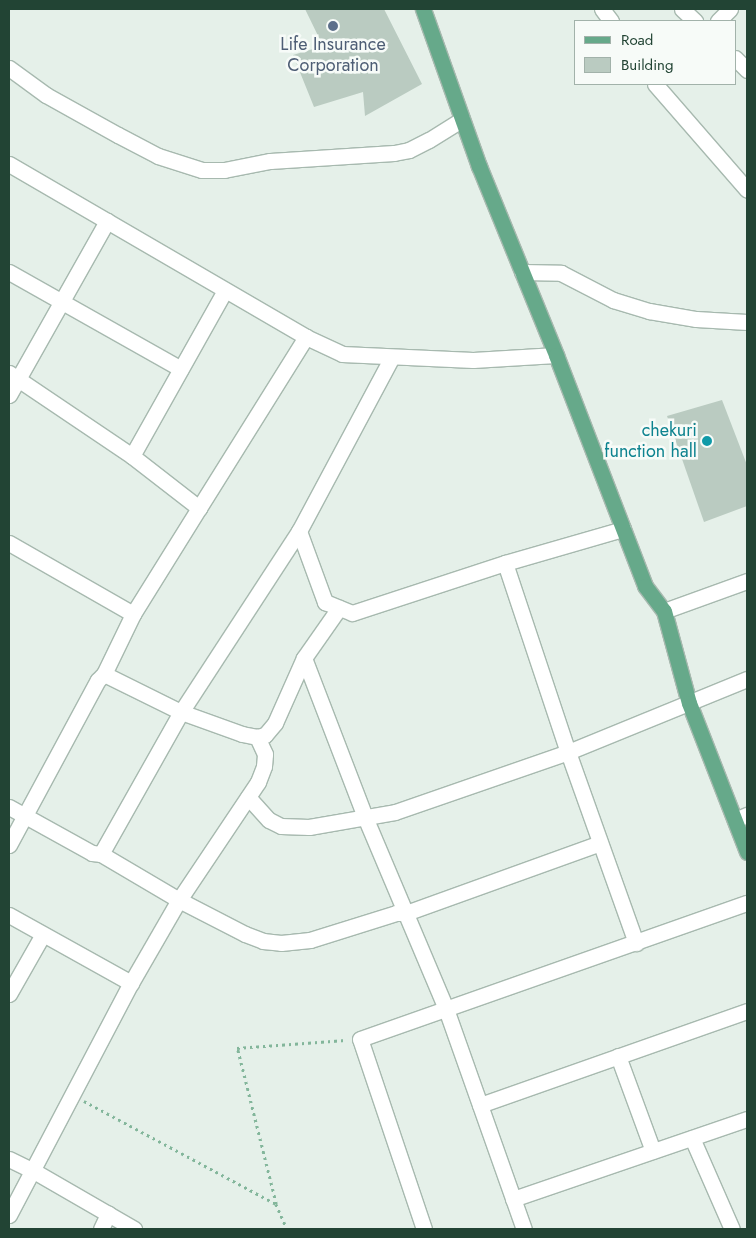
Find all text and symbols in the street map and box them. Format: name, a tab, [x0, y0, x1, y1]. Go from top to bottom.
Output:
marker: Life Insurance Corporation	[327, 20, 339, 32]
legend	[574, 20, 736, 85]
text: Road	[621, 29, 653, 51]
place label: Life Insurance Corporation	[280, 34, 386, 76]
text: Building	[621, 54, 673, 76]
place label: chekuri function hall	[604, 420, 697, 462]
marker: chekuri function hall	[701, 435, 713, 447]

